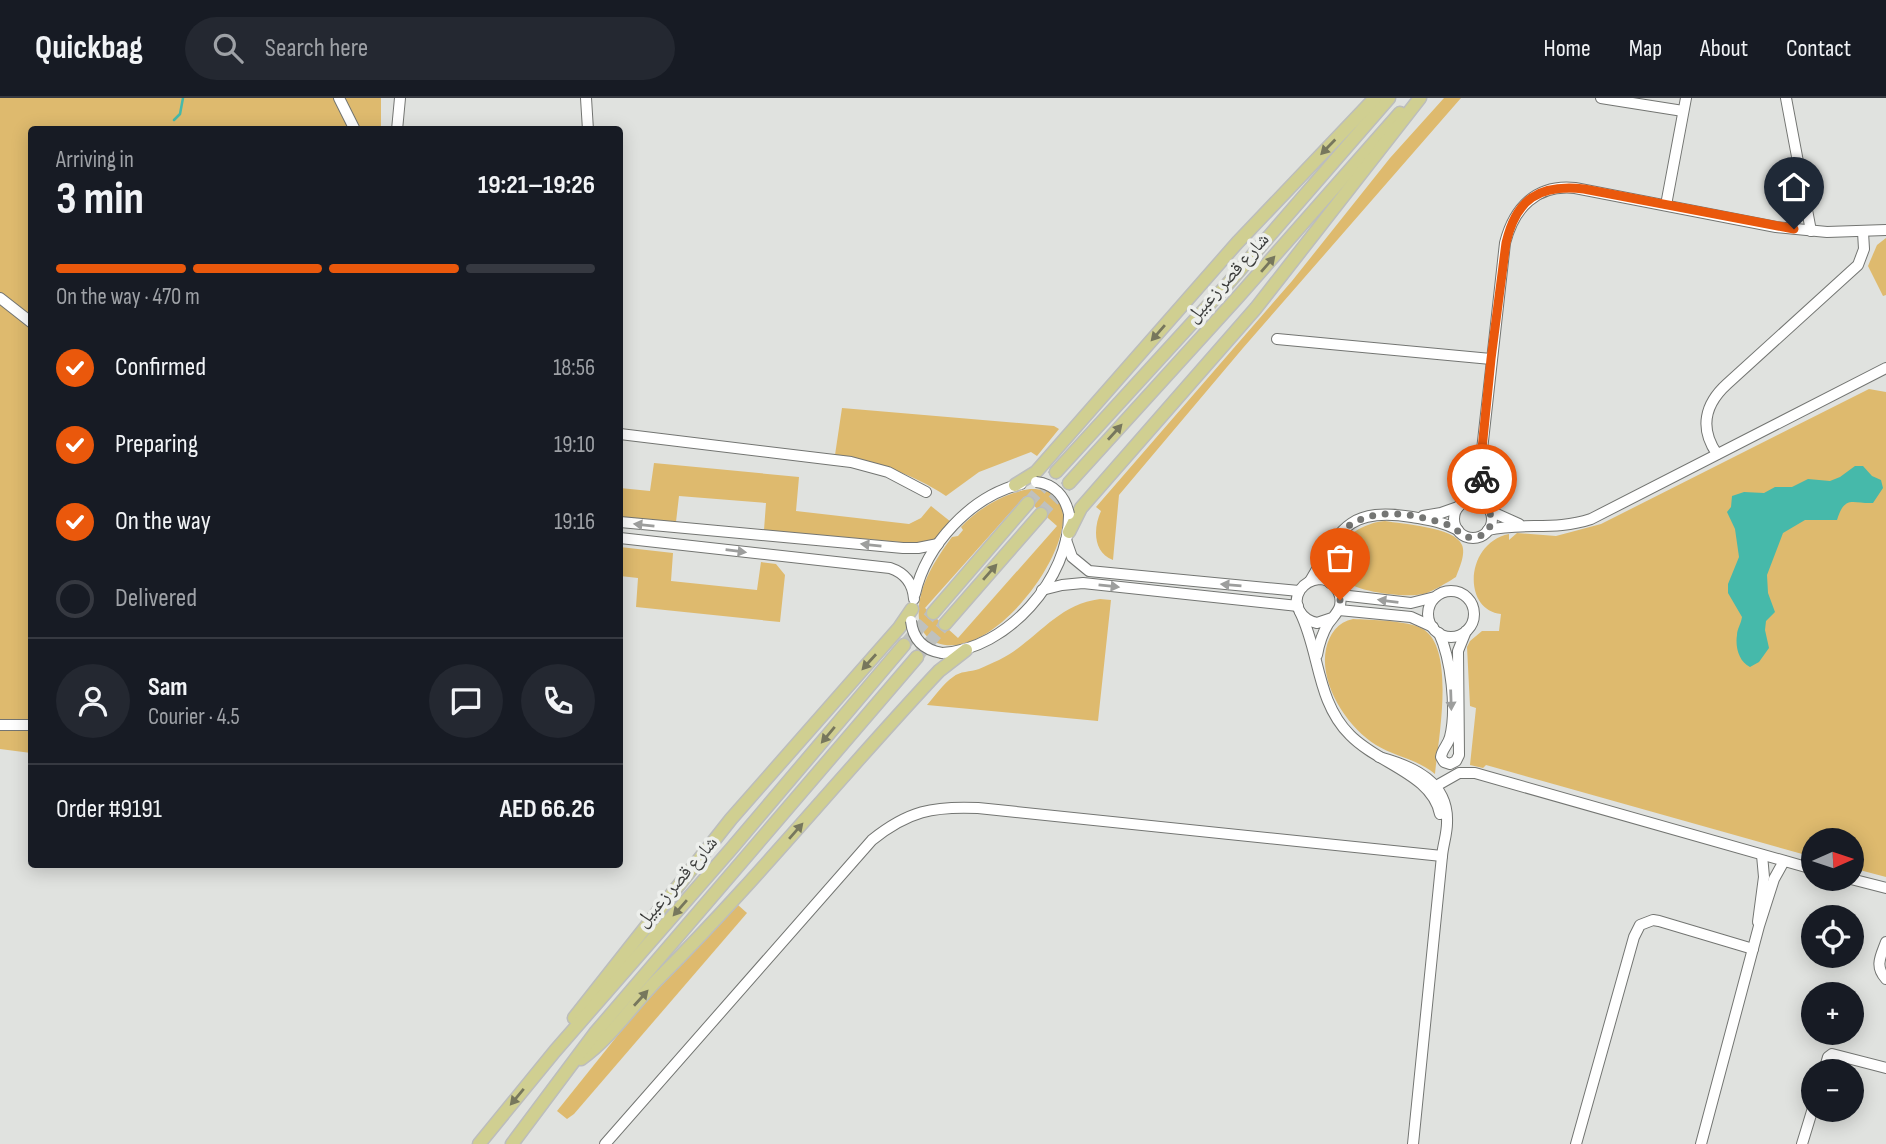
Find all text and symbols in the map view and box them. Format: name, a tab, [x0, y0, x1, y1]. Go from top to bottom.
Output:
search box	[185, 17, 675, 80]
text: Quickbag	[35, 28, 143, 68]
icon: search	[209, 29, 247, 67]
text: Search here	[265, 33, 368, 64]
text: Home	[1543, 34, 1591, 63]
text: Map	[1629, 34, 1662, 63]
text: About	[1700, 34, 1748, 63]
text: Contact	[1786, 34, 1851, 63]
one-way arrow	[1320, 139, 1337, 156]
text: Arriving in	[56, 146, 134, 174]
pin	[1764, 157, 1824, 229]
icon: home	[1775, 168, 1813, 206]
text: 19:21–19:26	[478, 170, 595, 201]
text: 3 min	[56, 172, 144, 227]
street label: شارع قصر زعبيل	[1182, 228, 1274, 328]
one-way arrow	[1259, 256, 1275, 273]
text: On the way · 470 m	[56, 283, 200, 311]
one-way arrow	[1150, 324, 1166, 342]
icon: check	[56, 349, 94, 387]
text: Confirmed	[115, 352, 206, 383]
text: 18:56	[553, 354, 595, 382]
one-way arrow	[1106, 424, 1122, 441]
icon: check	[56, 426, 94, 464]
text: Preparing	[115, 429, 198, 460]
text: 19:10	[554, 431, 595, 459]
courier	[1447, 444, 1517, 514]
icon: bike	[1463, 460, 1501, 498]
icon: check	[56, 503, 94, 541]
text: On the way	[115, 506, 211, 537]
text: 19:16	[554, 508, 595, 536]
one-way arrow	[633, 519, 655, 530]
pin	[1310, 528, 1370, 600]
one-way arrow	[860, 539, 882, 550]
icon: bag	[1321, 539, 1359, 577]
one-way arrow	[725, 546, 747, 557]
one-way arrow	[982, 564, 997, 581]
one-way arrow	[1220, 579, 1242, 590]
one-way arrow	[1098, 581, 1120, 592]
text: Delivered	[115, 583, 197, 614]
one-way arrow	[1377, 595, 1399, 606]
one-way arrow	[861, 653, 877, 671]
button: person	[56, 664, 130, 738]
button: chat	[429, 664, 503, 738]
button: phone	[521, 664, 595, 738]
text: Sam	[148, 672, 188, 703]
one-way arrow	[1446, 689, 1457, 711]
text: Courier · 4.5	[148, 703, 240, 731]
one-way arrow	[820, 726, 836, 744]
text: Order #9191	[56, 794, 162, 825]
text: AED 66.26	[500, 794, 595, 825]
one-way arrow	[788, 823, 803, 840]
north arrow	[1801, 828, 1864, 891]
map controls	[1801, 828, 1864, 1122]
street label: شارع قصر زعبيل	[631, 832, 723, 932]
one-way arrow	[673, 899, 688, 916]
button: locate	[1801, 905, 1864, 968]
button: +	[1801, 982, 1864, 1045]
one-way arrow	[633, 989, 649, 1007]
button: −	[1801, 1059, 1864, 1122]
one-way arrow	[510, 1089, 525, 1106]

